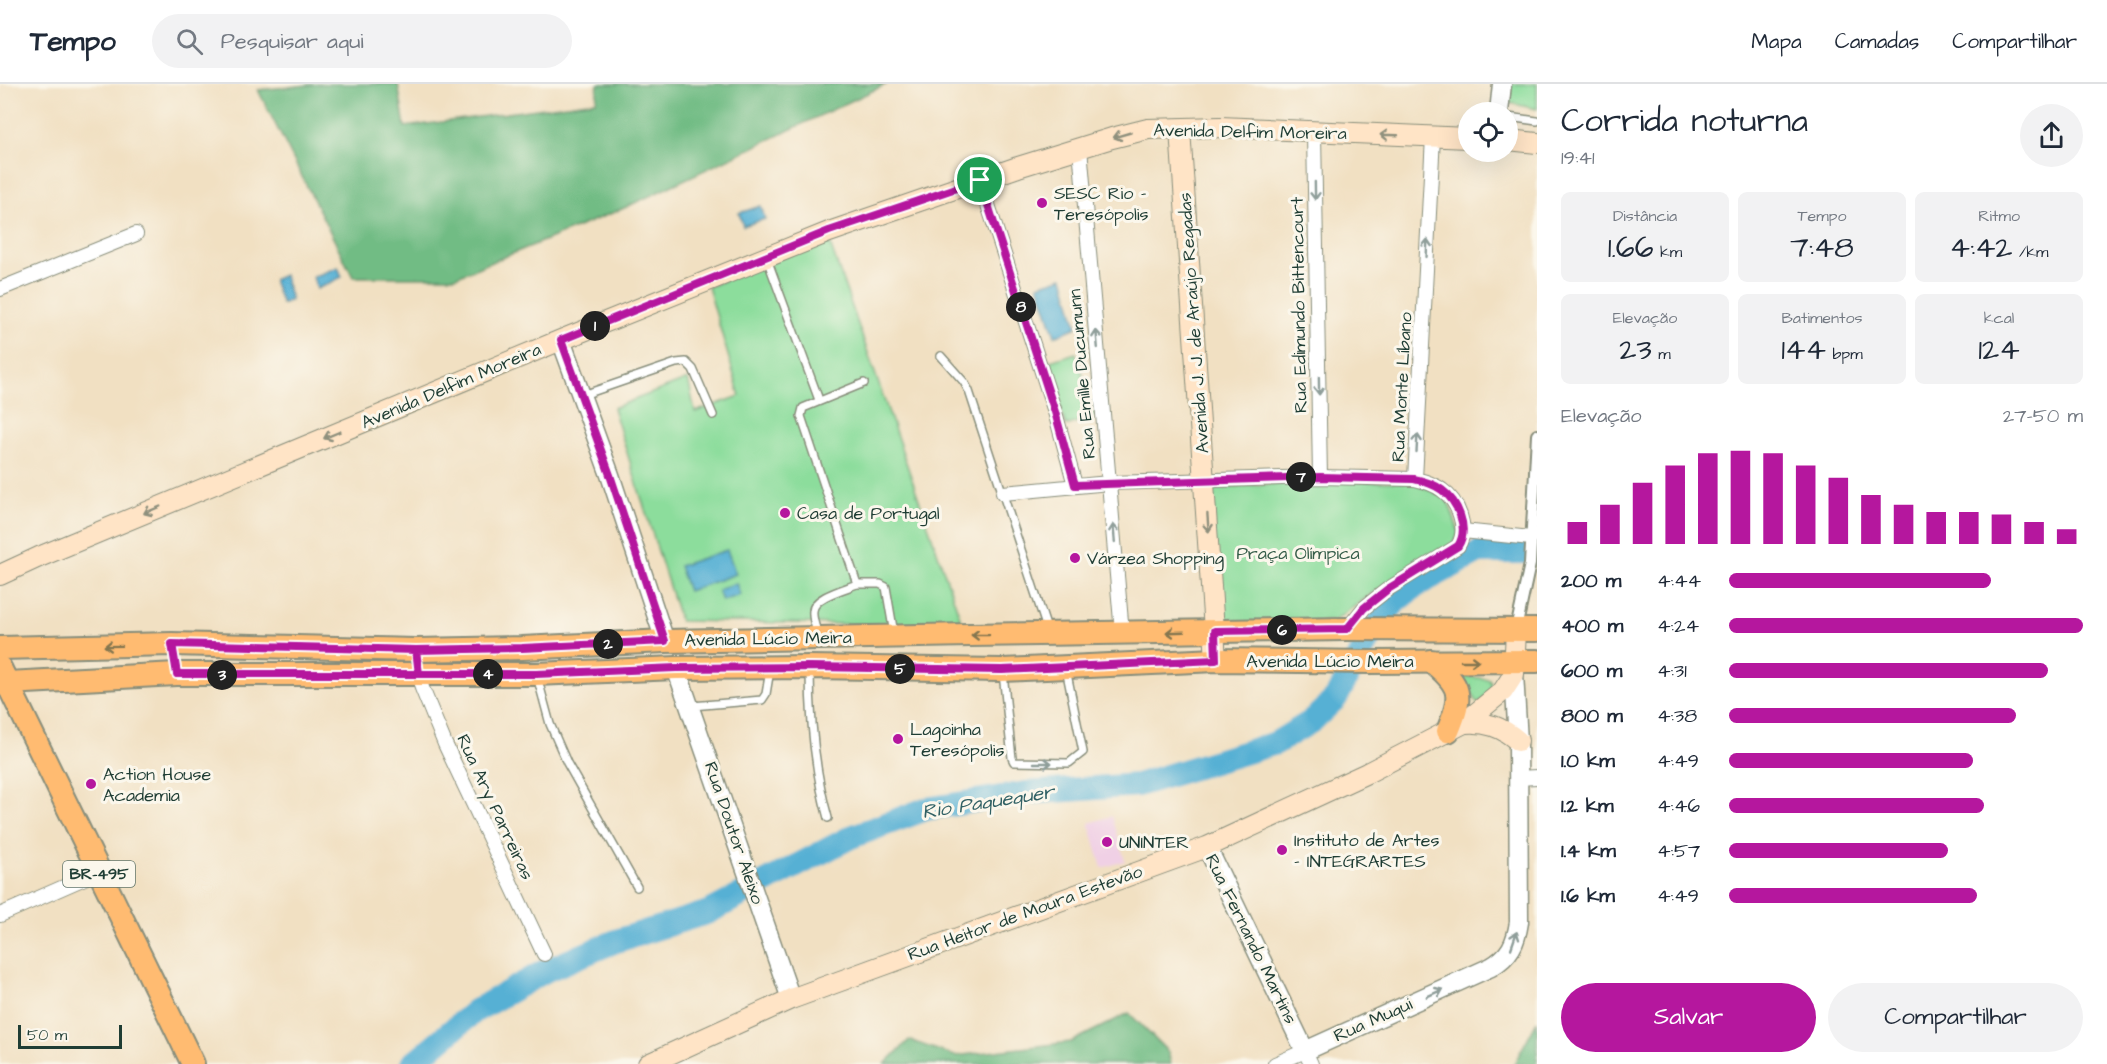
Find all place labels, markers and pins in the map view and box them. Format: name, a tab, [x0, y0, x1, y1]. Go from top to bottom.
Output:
pin	[954, 154, 1005, 205]
place label: SESC Rio - Teresópolis	[1054, 181, 1149, 227]
marker: SESC Rio - Teresópolis	[1035, 196, 1049, 210]
pin: 8	[1006, 292, 1036, 322]
pin: 1	[580, 311, 610, 341]
pin: 7	[1286, 462, 1316, 492]
place label: Casa de Portugal	[797, 501, 940, 527]
marker: Casa de Portugal	[778, 506, 792, 520]
place label: Várzea Shopping	[1087, 546, 1224, 572]
marker: Várzea Shopping	[1068, 551, 1082, 565]
pin: 6	[1267, 615, 1297, 645]
pin: 2	[593, 629, 623, 659]
pin: 5	[885, 654, 915, 684]
pin: 4	[473, 659, 503, 689]
pin: 3	[207, 660, 237, 690]
place label: Lagoinha Teresópolis	[910, 717, 1005, 763]
marker: Lagoinha Teresópolis	[891, 732, 905, 746]
place label: Action House Academia	[103, 762, 211, 808]
marker: Action House Academia	[84, 777, 98, 791]
place label: Instituto de Artes - INTEGRARTES	[1294, 828, 1439, 874]
place label: UNINTER	[1119, 830, 1189, 855]
marker: UNINTER	[1100, 835, 1114, 849]
marker: Instituto de Artes - INTEGRARTES	[1275, 843, 1289, 857]

